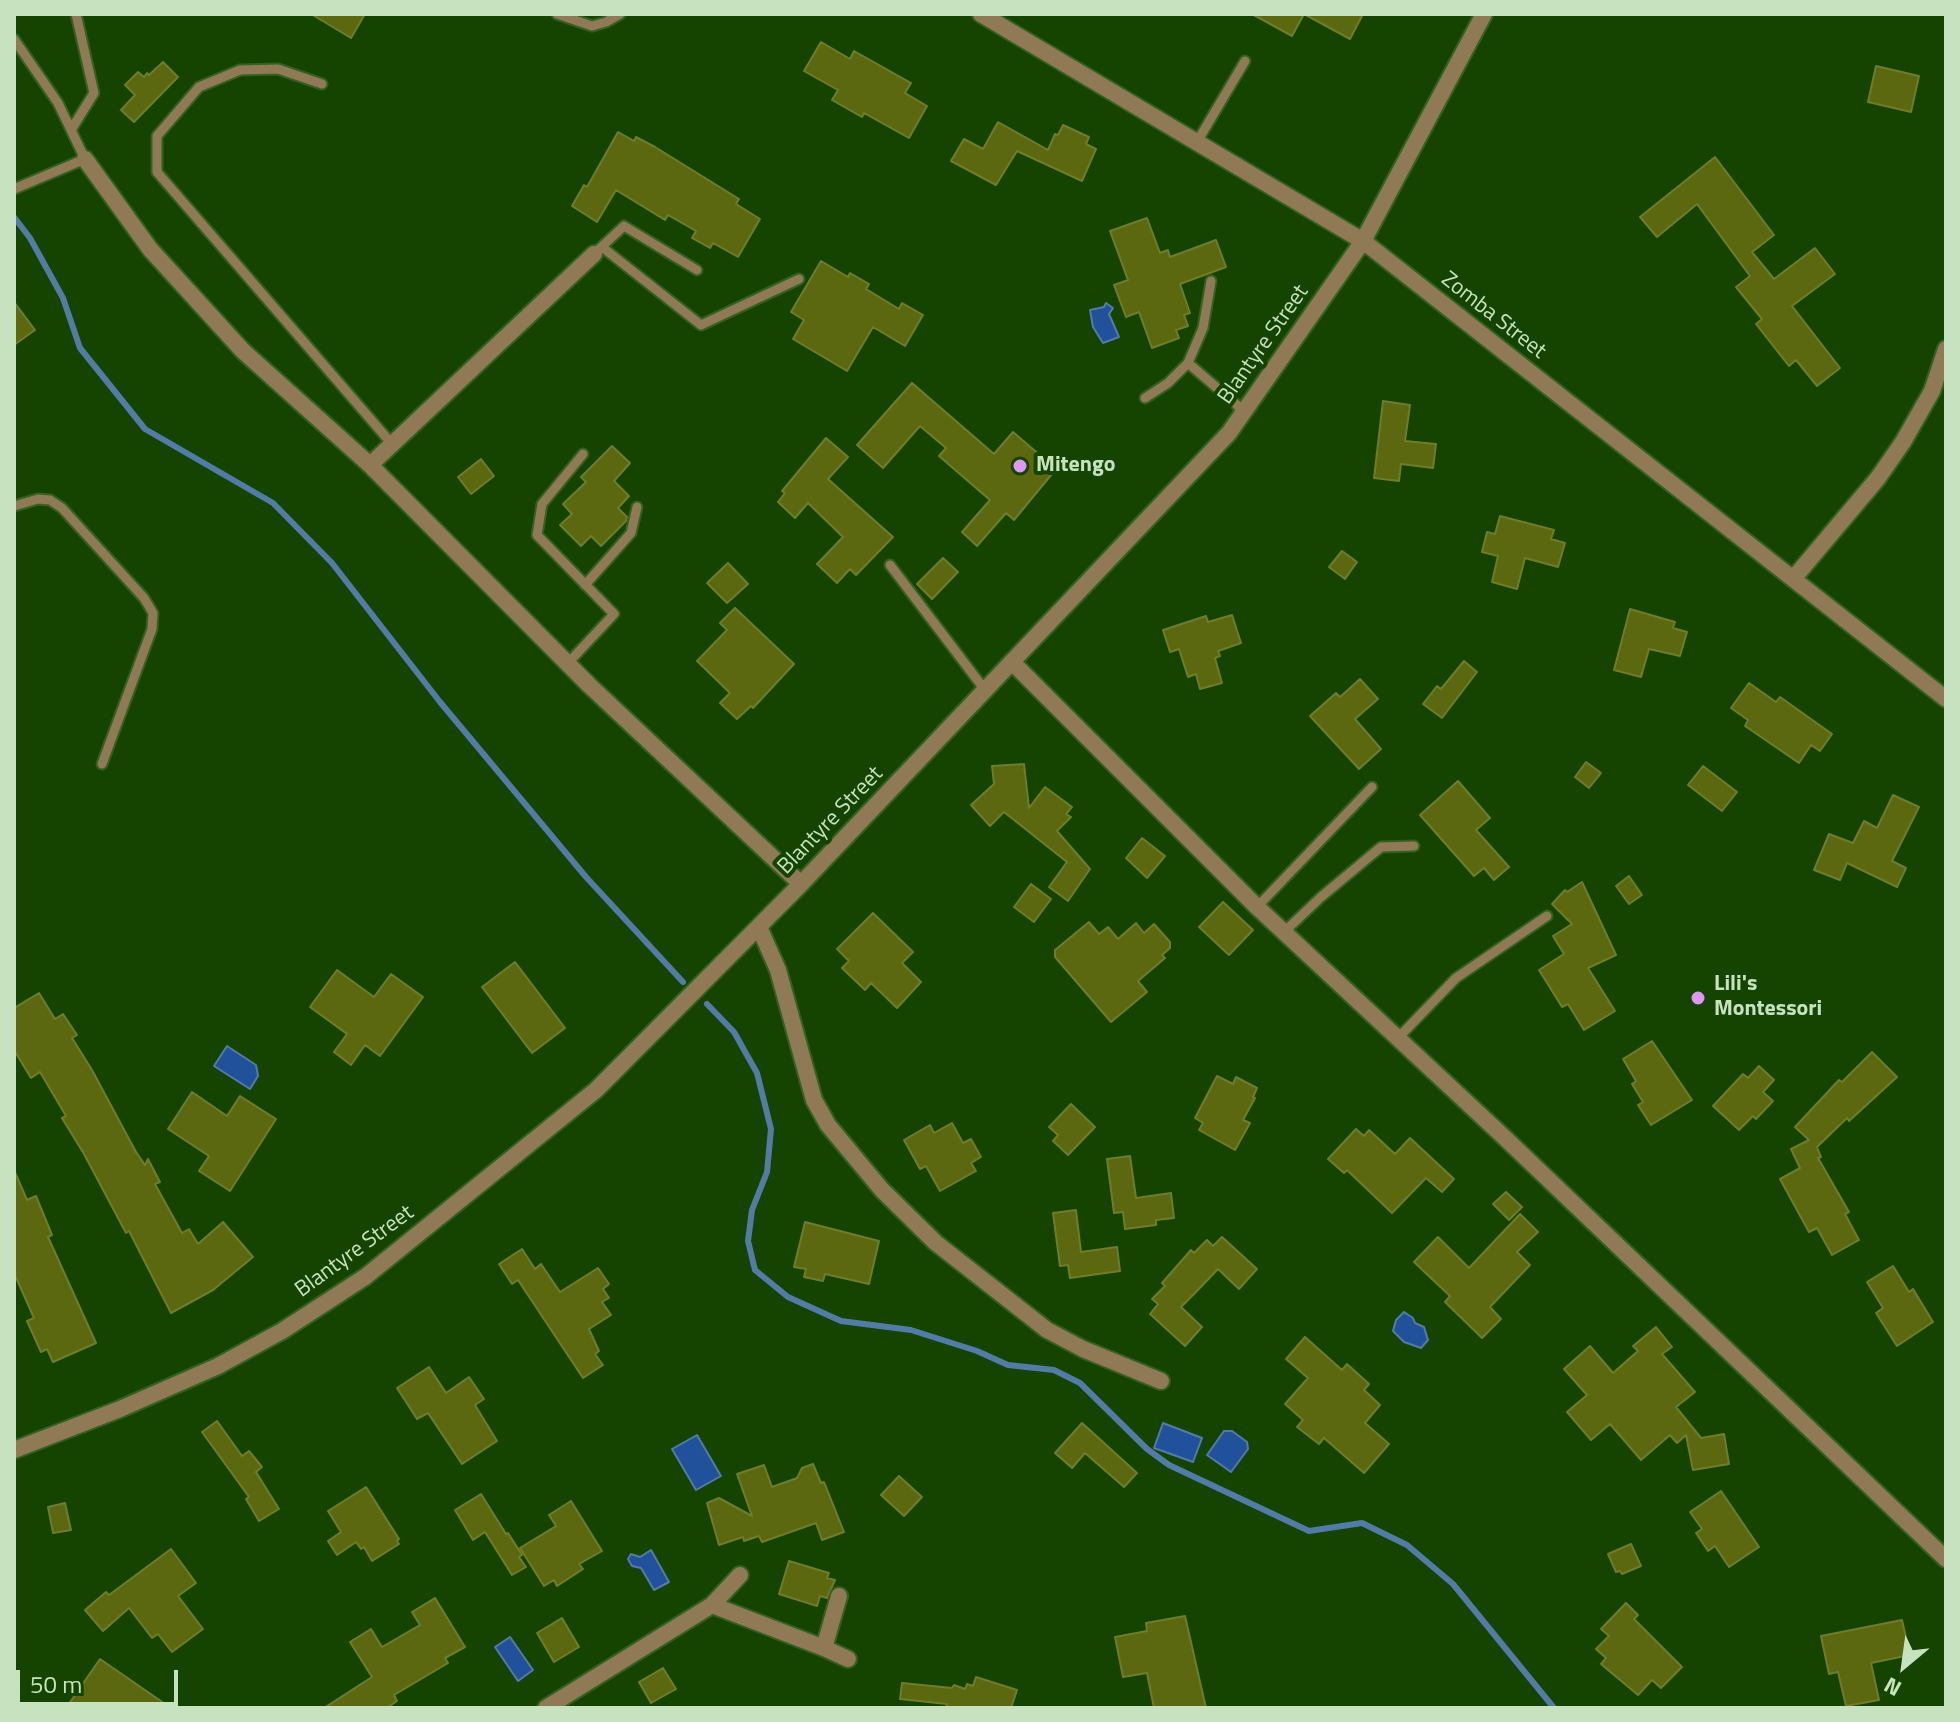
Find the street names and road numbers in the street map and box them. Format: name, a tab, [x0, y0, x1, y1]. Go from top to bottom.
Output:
street label: Zomba Street	[1435, 267, 1551, 365]
street label: Blantyre Street	[1213, 280, 1315, 410]
street label: Blantyre Street	[773, 762, 889, 880]
street label: Blantyre Street	[291, 1200, 419, 1304]

